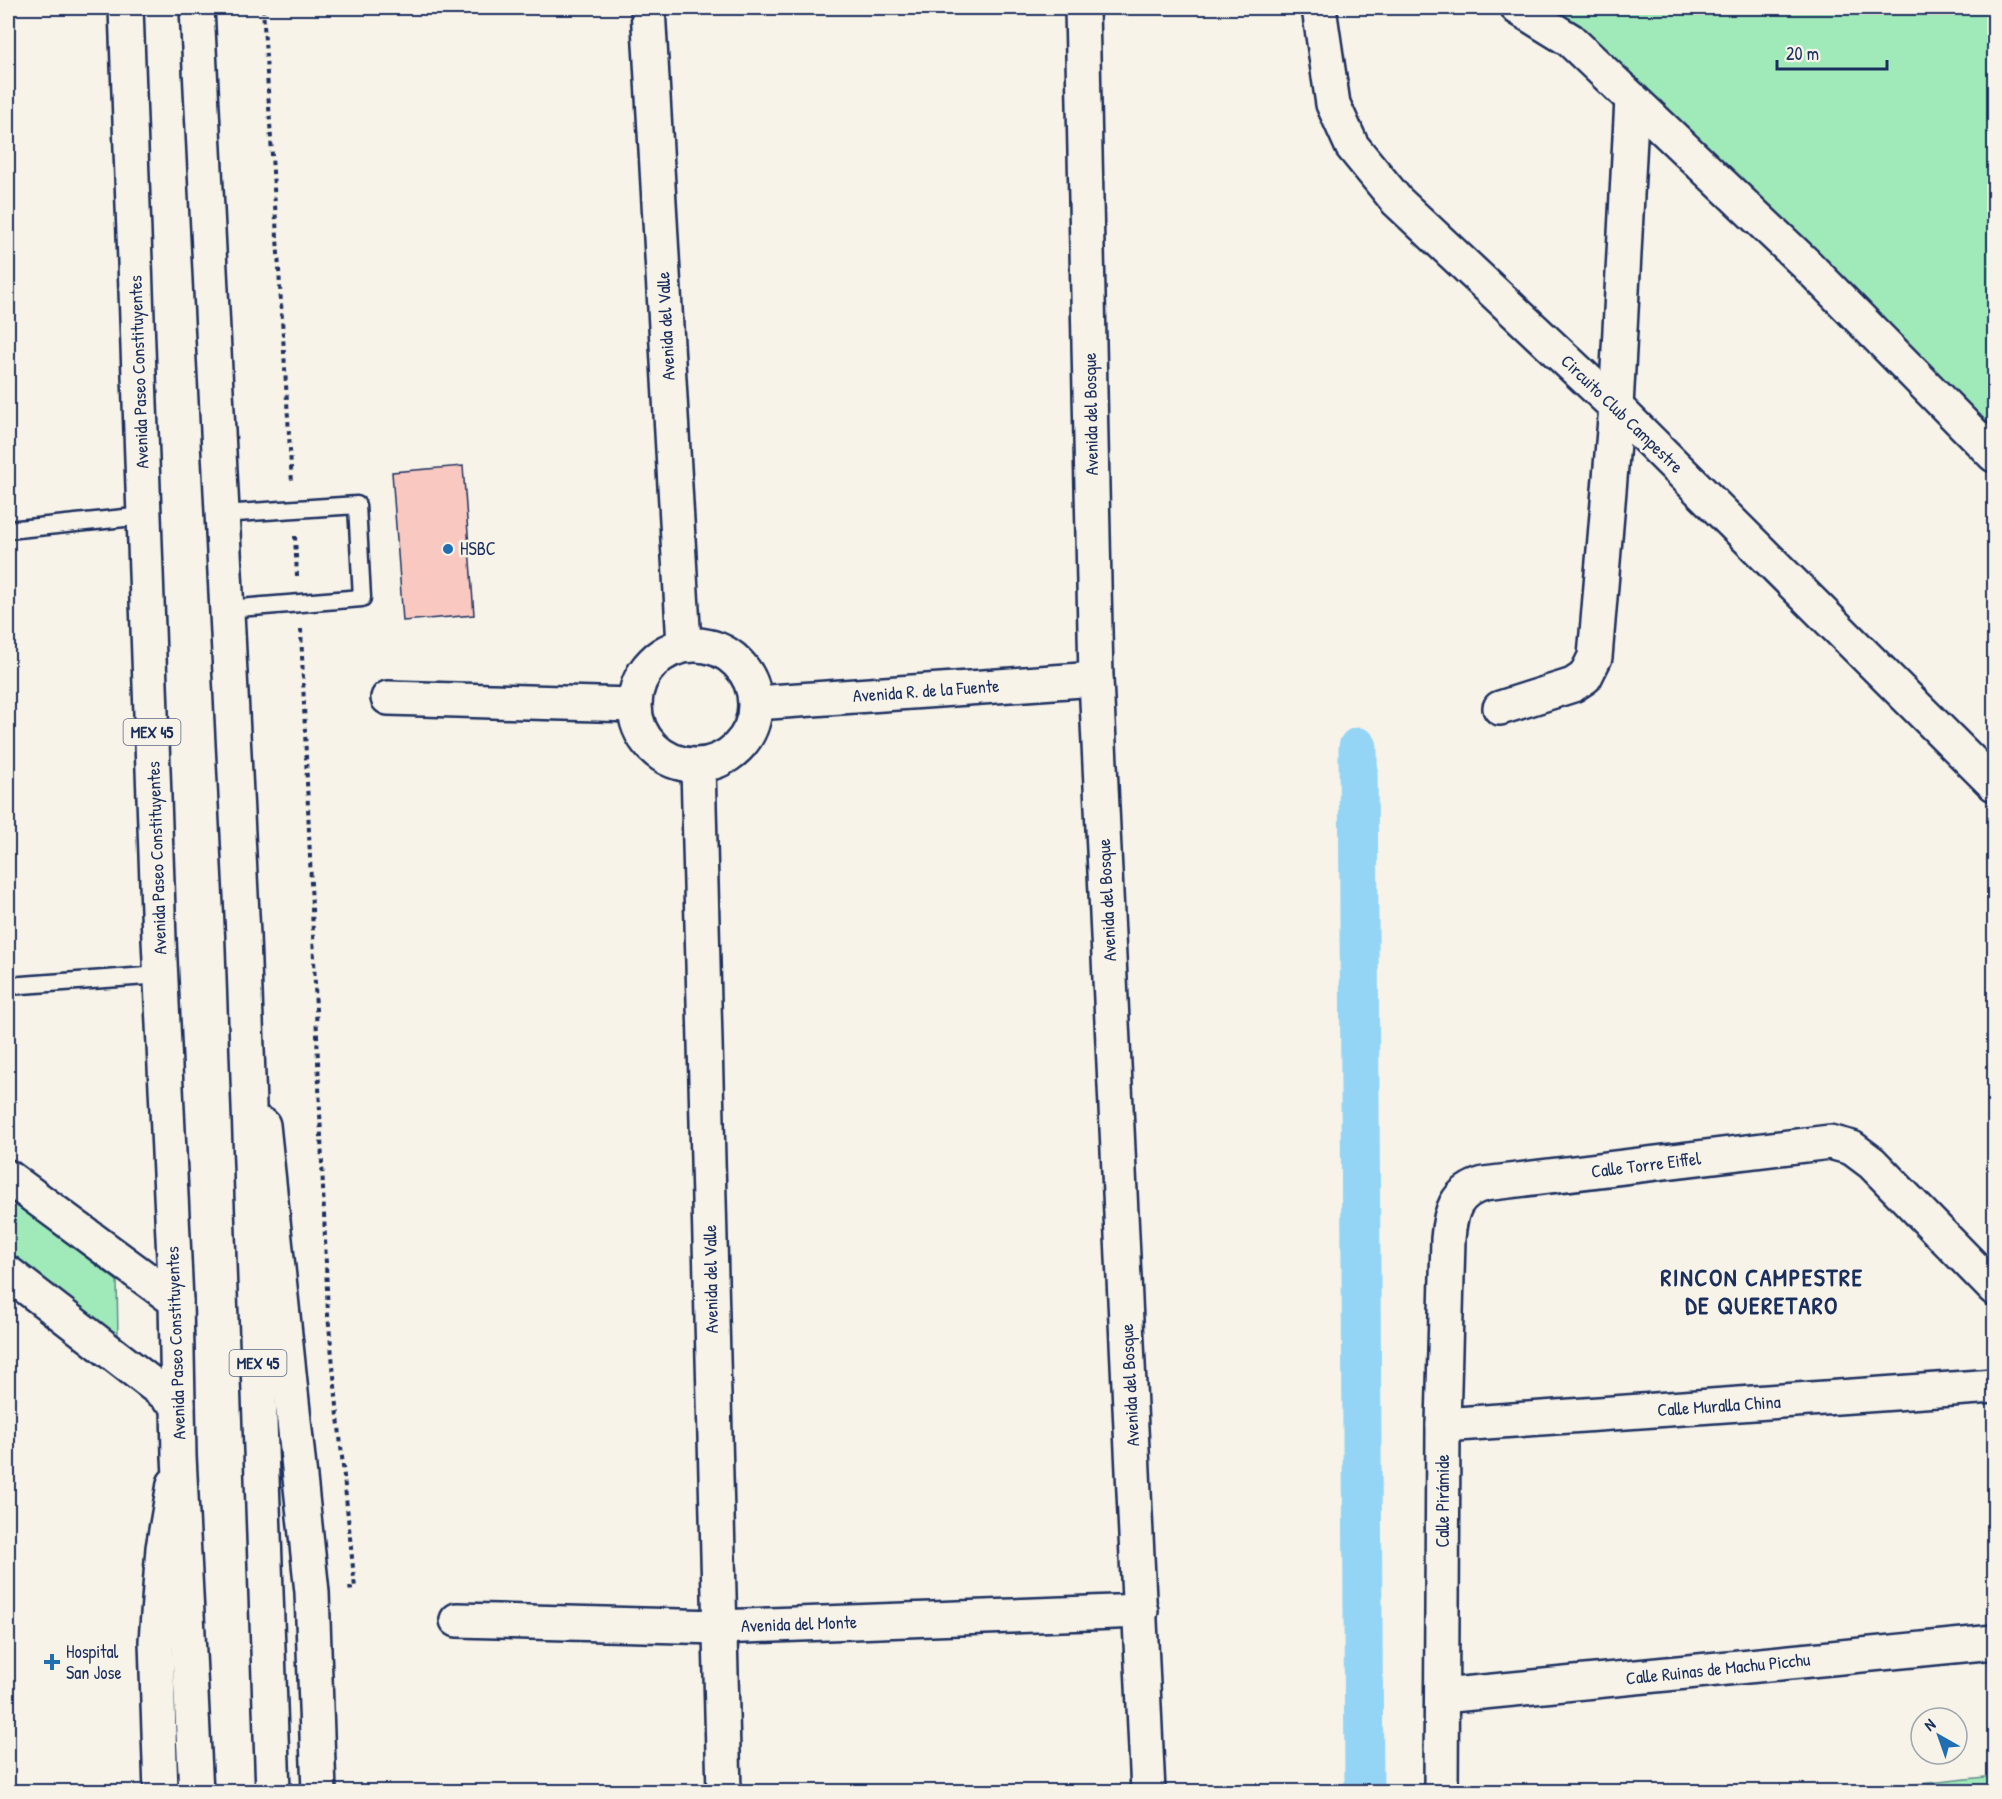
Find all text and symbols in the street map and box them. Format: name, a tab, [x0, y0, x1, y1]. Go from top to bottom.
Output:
scale bar	[1777, 33, 1886, 71]
text: 20 m	[1786, 41, 1819, 66]
street label: Avenida del Valle	[650, 271, 681, 381]
street label: Avenida Paseo Constituyentes	[123, 275, 154, 469]
street label: Circuito Club Campestre	[1556, 349, 1689, 479]
street label: Avenida del Bosque	[1077, 352, 1104, 476]
place label: HSBC	[460, 536, 496, 561]
marker: HSBC	[441, 542, 455, 556]
street label: Avenida R. de la Fuente	[852, 673, 1000, 708]
road number: MEX 45	[124, 719, 180, 745]
street label: Avenida Paseo Constituyentes	[141, 761, 172, 955]
street label: Avenida del Bosque	[1091, 838, 1122, 962]
street label: Calle Torre Eiffel	[1590, 1145, 1702, 1184]
street label: Avenida del Valle	[697, 1224, 724, 1334]
street label: Avenida Paseo Constituyentes	[160, 1246, 191, 1440]
district label: RINCON CAMPESTRE DE QUERETARO	[1660, 1261, 1864, 1321]
street label: Avenida del Bosque	[1114, 1323, 1145, 1447]
road number: MEX 45	[230, 1350, 286, 1376]
street label: Calle Muralla China	[1657, 1389, 1781, 1422]
street label: Calle Pirámide	[1430, 1454, 1455, 1548]
street label: Avenida del Monte	[741, 1609, 857, 1638]
place label: Hospital San Jose	[66, 1639, 122, 1685]
street label: Calle Ruinas de Machu Picchu	[1625, 1646, 1811, 1691]
marker: Hospital San Jose	[43, 1653, 61, 1671]
north arrow	[1909, 1706, 1969, 1766]
text: N	[1919, 1713, 1940, 1736]

